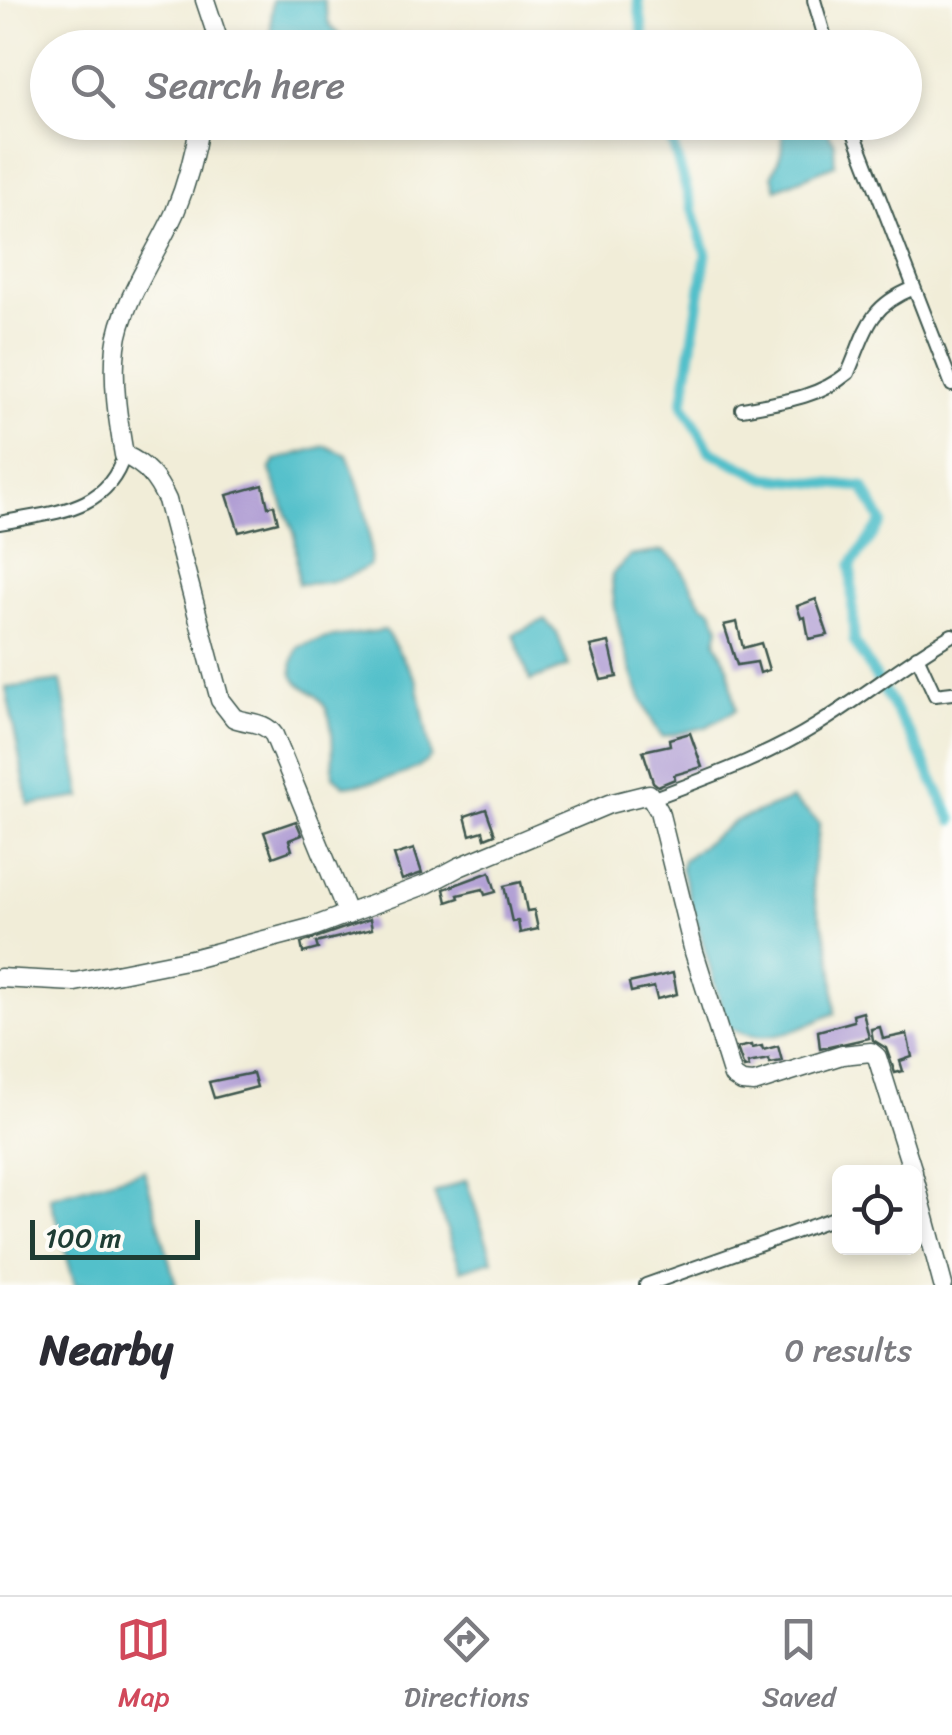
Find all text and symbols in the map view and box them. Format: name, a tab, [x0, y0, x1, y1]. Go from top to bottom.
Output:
search box	[30, 30, 922, 140]
text: Search here	[145, 52, 345, 119]
icon: search	[65, 58, 120, 113]
map controls	[832, 1165, 922, 1255]
button: locate	[832, 1165, 922, 1255]
text: 100 m	[45, 1213, 121, 1262]
scale bar	[30, 1215, 200, 1260]
text: Nearby	[40, 1313, 173, 1387]
text: 0 results	[784, 1322, 912, 1379]
tab: Map	[116, 1612, 171, 1721]
tab: Directions	[404, 1612, 529, 1721]
tab: Saved	[762, 1612, 836, 1721]

